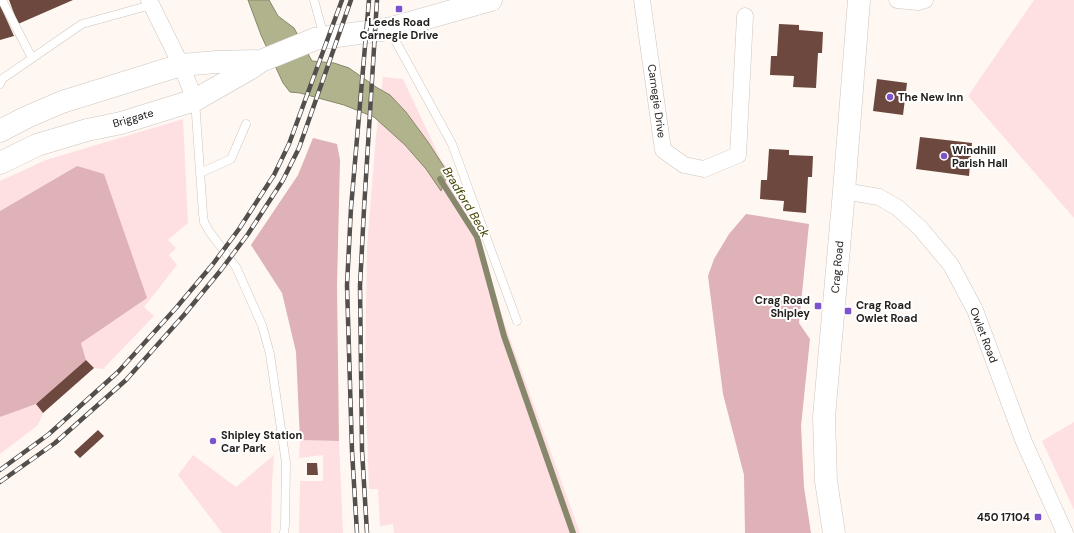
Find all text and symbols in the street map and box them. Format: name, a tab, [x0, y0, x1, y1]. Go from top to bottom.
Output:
marker: Leeds Road Carnegie Drive	[394, 4, 404, 14]
place label: Leeds Road Carnegie Drive	[360, 15, 439, 42]
street label: Carnegie Drive	[645, 63, 669, 139]
place label: The New Inn	[898, 90, 963, 104]
marker: The New Inn	[885, 92, 895, 102]
street label: Briggate	[111, 106, 155, 130]
place label: Windhill Parish Hall	[952, 143, 1008, 170]
marker: Windhill Parish Hall	[939, 151, 949, 161]
water label: Bradford Beck	[439, 164, 494, 241]
street label: Crag Road	[828, 240, 846, 294]
place label: Crag Road Shipley	[755, 293, 810, 320]
place label: Crag Road Owlet Road	[856, 298, 917, 325]
marker: Crag Road Shipley	[813, 301, 823, 311]
street label: Owlet Road	[967, 305, 1001, 365]
marker: Crag Road Owlet Road	[843, 306, 853, 316]
place label: Shipley Station Car Park	[221, 428, 302, 455]
marker: Shipley Station Car Park	[208, 436, 218, 446]
place label: 450 17104	[977, 510, 1030, 524]
marker: 450 17104	[1033, 512, 1043, 522]

